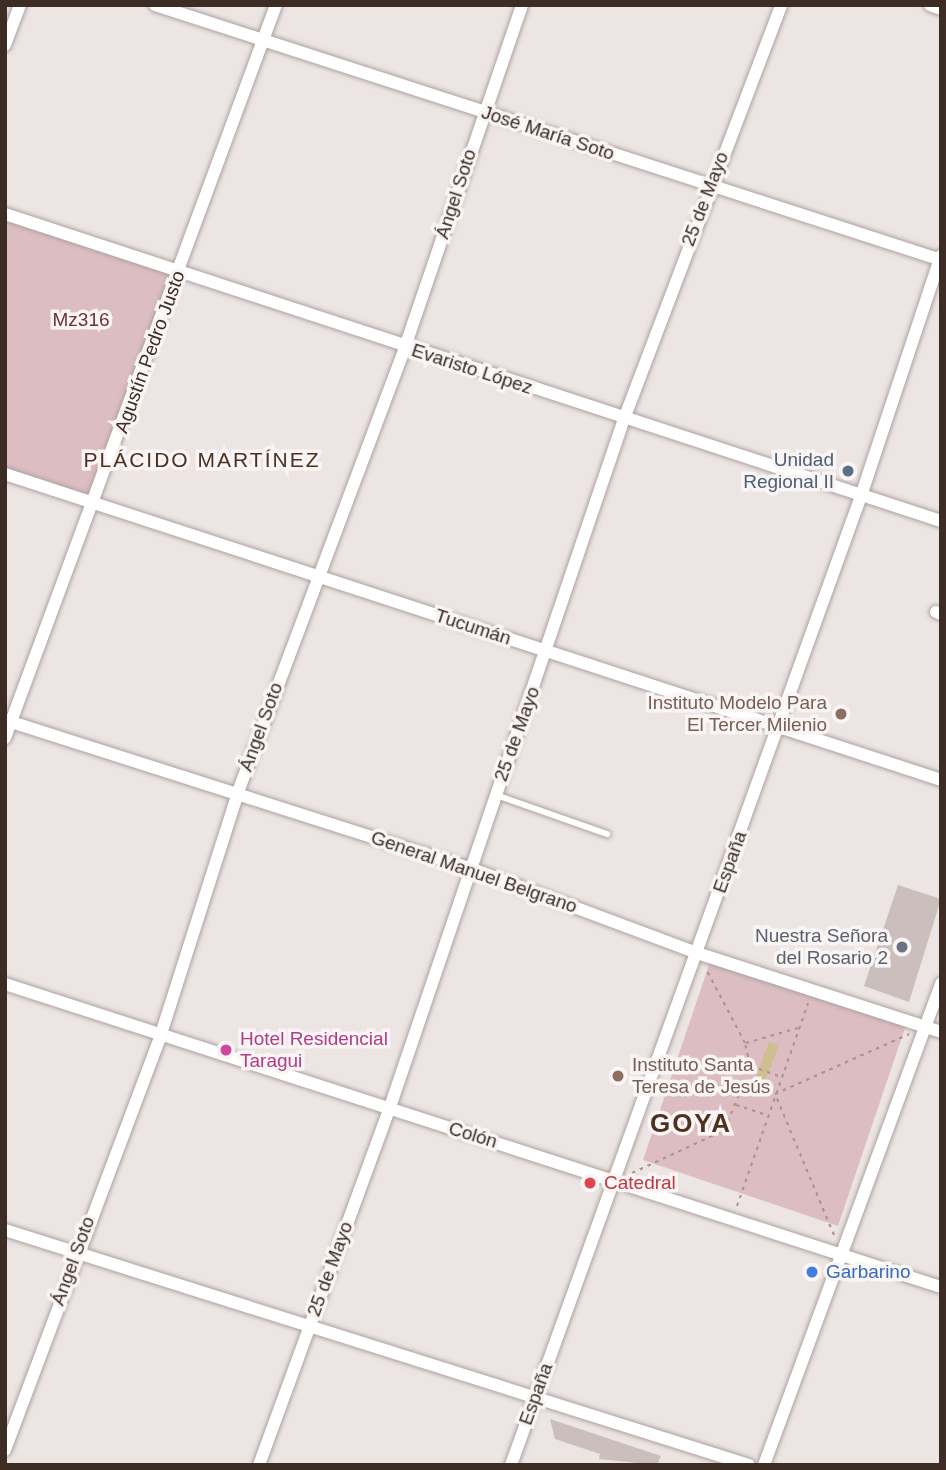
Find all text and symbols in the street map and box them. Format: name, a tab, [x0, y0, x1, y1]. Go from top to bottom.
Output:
street label: José María Soto	[479, 101, 617, 165]
street label: Ángel Soto	[431, 146, 481, 242]
street label: 25 de Mayo	[677, 149, 733, 249]
street label: Agustín Pedro Justo	[110, 268, 190, 436]
park label: Mz316	[52, 309, 110, 331]
street label: Evaristo López	[409, 339, 535, 399]
district label: PLÁCIDO MARTÍNEZ	[86, 447, 318, 473]
place label: Unidad Regional II	[743, 449, 834, 493]
marker: Unidad Regional II	[840, 463, 856, 479]
street label: Tucumán	[432, 604, 514, 650]
street label: Ángel Soto	[234, 679, 288, 775]
street label: 25 de Mayo	[489, 683, 545, 785]
place label: Instituto Modelo Para El Tercer Milenio	[647, 692, 827, 736]
marker: Instituto Modelo Para El Tercer Milenio	[833, 706, 849, 722]
street label: General Manuel Belgrano	[368, 826, 580, 918]
street label: España	[708, 828, 752, 896]
place label: Nuestra Señora del Rosario 2	[755, 925, 888, 969]
marker: Nuestra Señora del Rosario 2	[894, 939, 910, 955]
place label: Hotel Residencial Taragui	[240, 1028, 388, 1072]
marker: Hotel Residencial Taragui	[218, 1042, 234, 1058]
place label: Instituto Santa Teresa de Jesús	[632, 1054, 770, 1098]
marker: Instituto Santa Teresa de Jesús	[610, 1068, 626, 1084]
district label: GOYA	[650, 1108, 732, 1140]
street label: Colón	[446, 1117, 500, 1153]
place label: Catedral	[604, 1172, 676, 1194]
marker: Catedral	[582, 1175, 598, 1191]
street label: Ángel Soto	[46, 1213, 100, 1309]
street label: 25 de Mayo	[302, 1218, 358, 1320]
place label: Garbarino	[826, 1261, 910, 1283]
marker: Garbarino	[804, 1264, 820, 1280]
street label: España	[514, 1360, 558, 1428]

